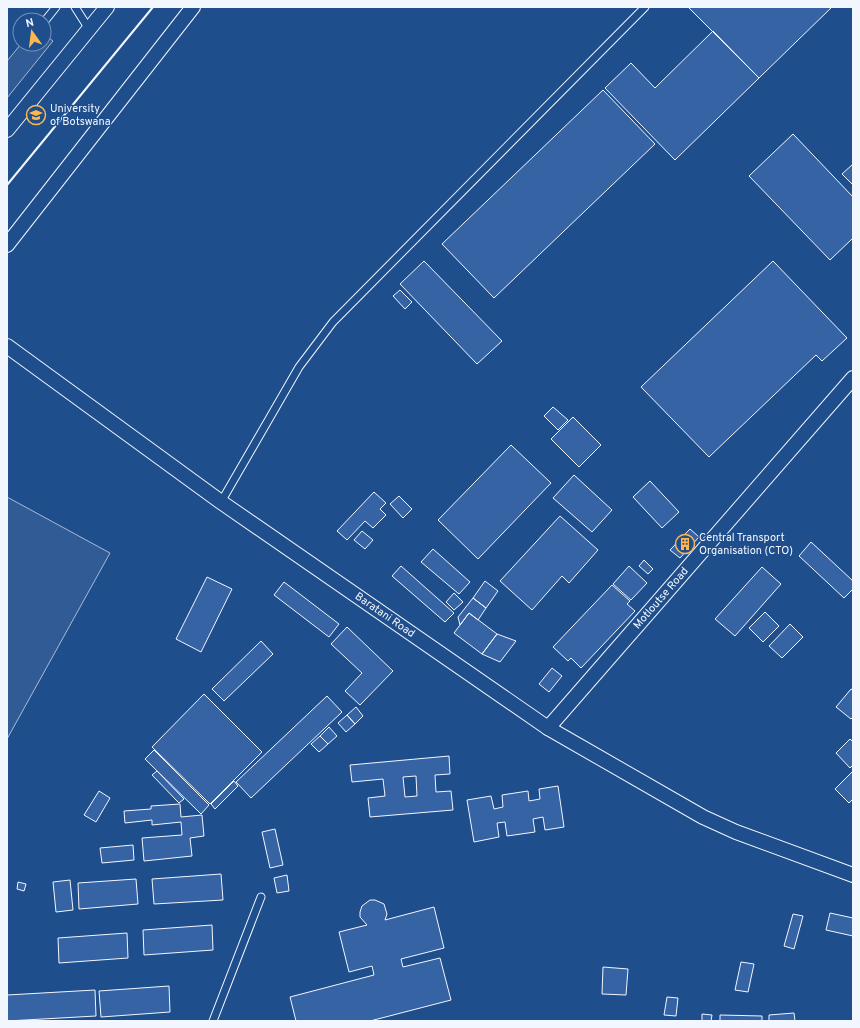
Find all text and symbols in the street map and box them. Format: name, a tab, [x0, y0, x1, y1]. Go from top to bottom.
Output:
north arrow	[12, 12, 52, 52]
text: N	[24, 16, 35, 31]
place label: University of Botswana	[50, 102, 111, 129]
school or university icon: University of Botswana	[25, 104, 47, 126]
place label: Central Transport Organisation (CTO)	[699, 531, 793, 558]
building icon: Central Transport Organisation (CTO)	[674, 533, 696, 555]
street label: Motloutse Road	[630, 565, 692, 632]
street label: Baratani Road	[352, 590, 418, 641]

